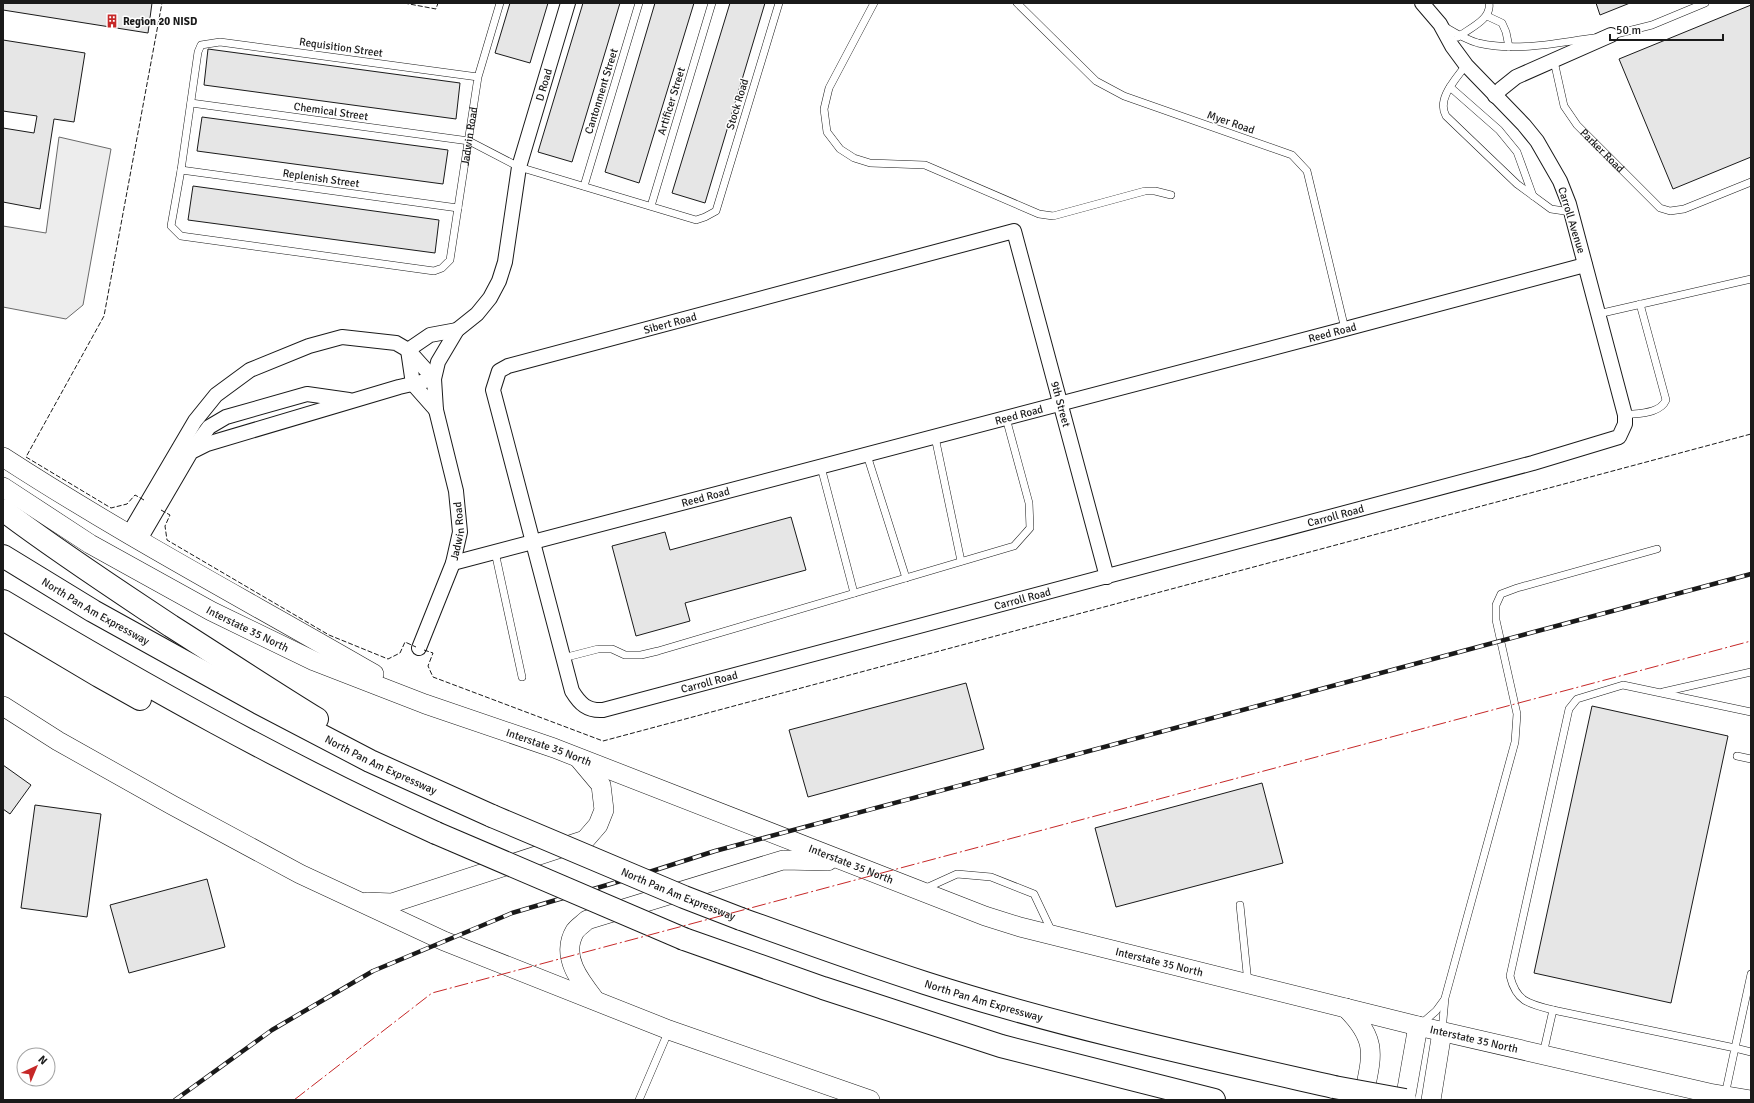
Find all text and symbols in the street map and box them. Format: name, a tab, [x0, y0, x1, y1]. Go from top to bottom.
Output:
building icon: Region 20 NISD	[104, 13, 120, 29]
place label: Region 20 NISD	[123, 15, 197, 28]
scale bar	[1610, 16, 1723, 42]
text: 50 m	[1616, 23, 1641, 38]
street label: Requisition Street	[298, 35, 384, 60]
street label: Cantonment Street	[582, 47, 621, 136]
street label: Artificer Street	[655, 66, 688, 137]
street label: D Road	[533, 67, 555, 103]
street label: Stock Road	[724, 77, 751, 131]
street label: Chemical Street	[293, 100, 369, 123]
street label: Jadwin Road	[459, 106, 480, 166]
street label: Myer Road	[1205, 108, 1256, 137]
street label: Parker Road	[1577, 126, 1627, 175]
street label: Replenish Street	[282, 167, 360, 190]
street label: Carroll Avenue	[1555, 185, 1588, 255]
street label: Sibert Road	[642, 310, 698, 337]
street label: Reed Road	[1307, 320, 1358, 345]
street label: 9th Street	[1048, 380, 1073, 429]
street label: Reed Road	[993, 402, 1045, 428]
street label: Reed Road	[680, 485, 731, 510]
street label: Jadwin Road	[448, 501, 467, 562]
street label: Carroll Road	[1306, 502, 1366, 530]
street label: North Pan Am Expressway	[39, 575, 152, 648]
street label: Carroll Road	[993, 585, 1052, 613]
street label: Interstate 35 North	[204, 604, 291, 655]
street label: Carroll Road	[680, 668, 739, 696]
street label: Interstate 35 North	[504, 726, 593, 769]
street label: North Pan Am Expressway	[323, 733, 439, 798]
street label: Interstate 35 North	[807, 842, 895, 887]
street label: North Pan Am Expressway	[619, 865, 738, 924]
street label: Interstate 35 North	[1114, 945, 1205, 979]
street label: North Pan Am Expressway	[923, 977, 1045, 1024]
street label: Interstate 35 North	[1429, 1023, 1519, 1056]
north arrow	[16, 1047, 56, 1087]
text: N	[35, 1053, 50, 1068]

